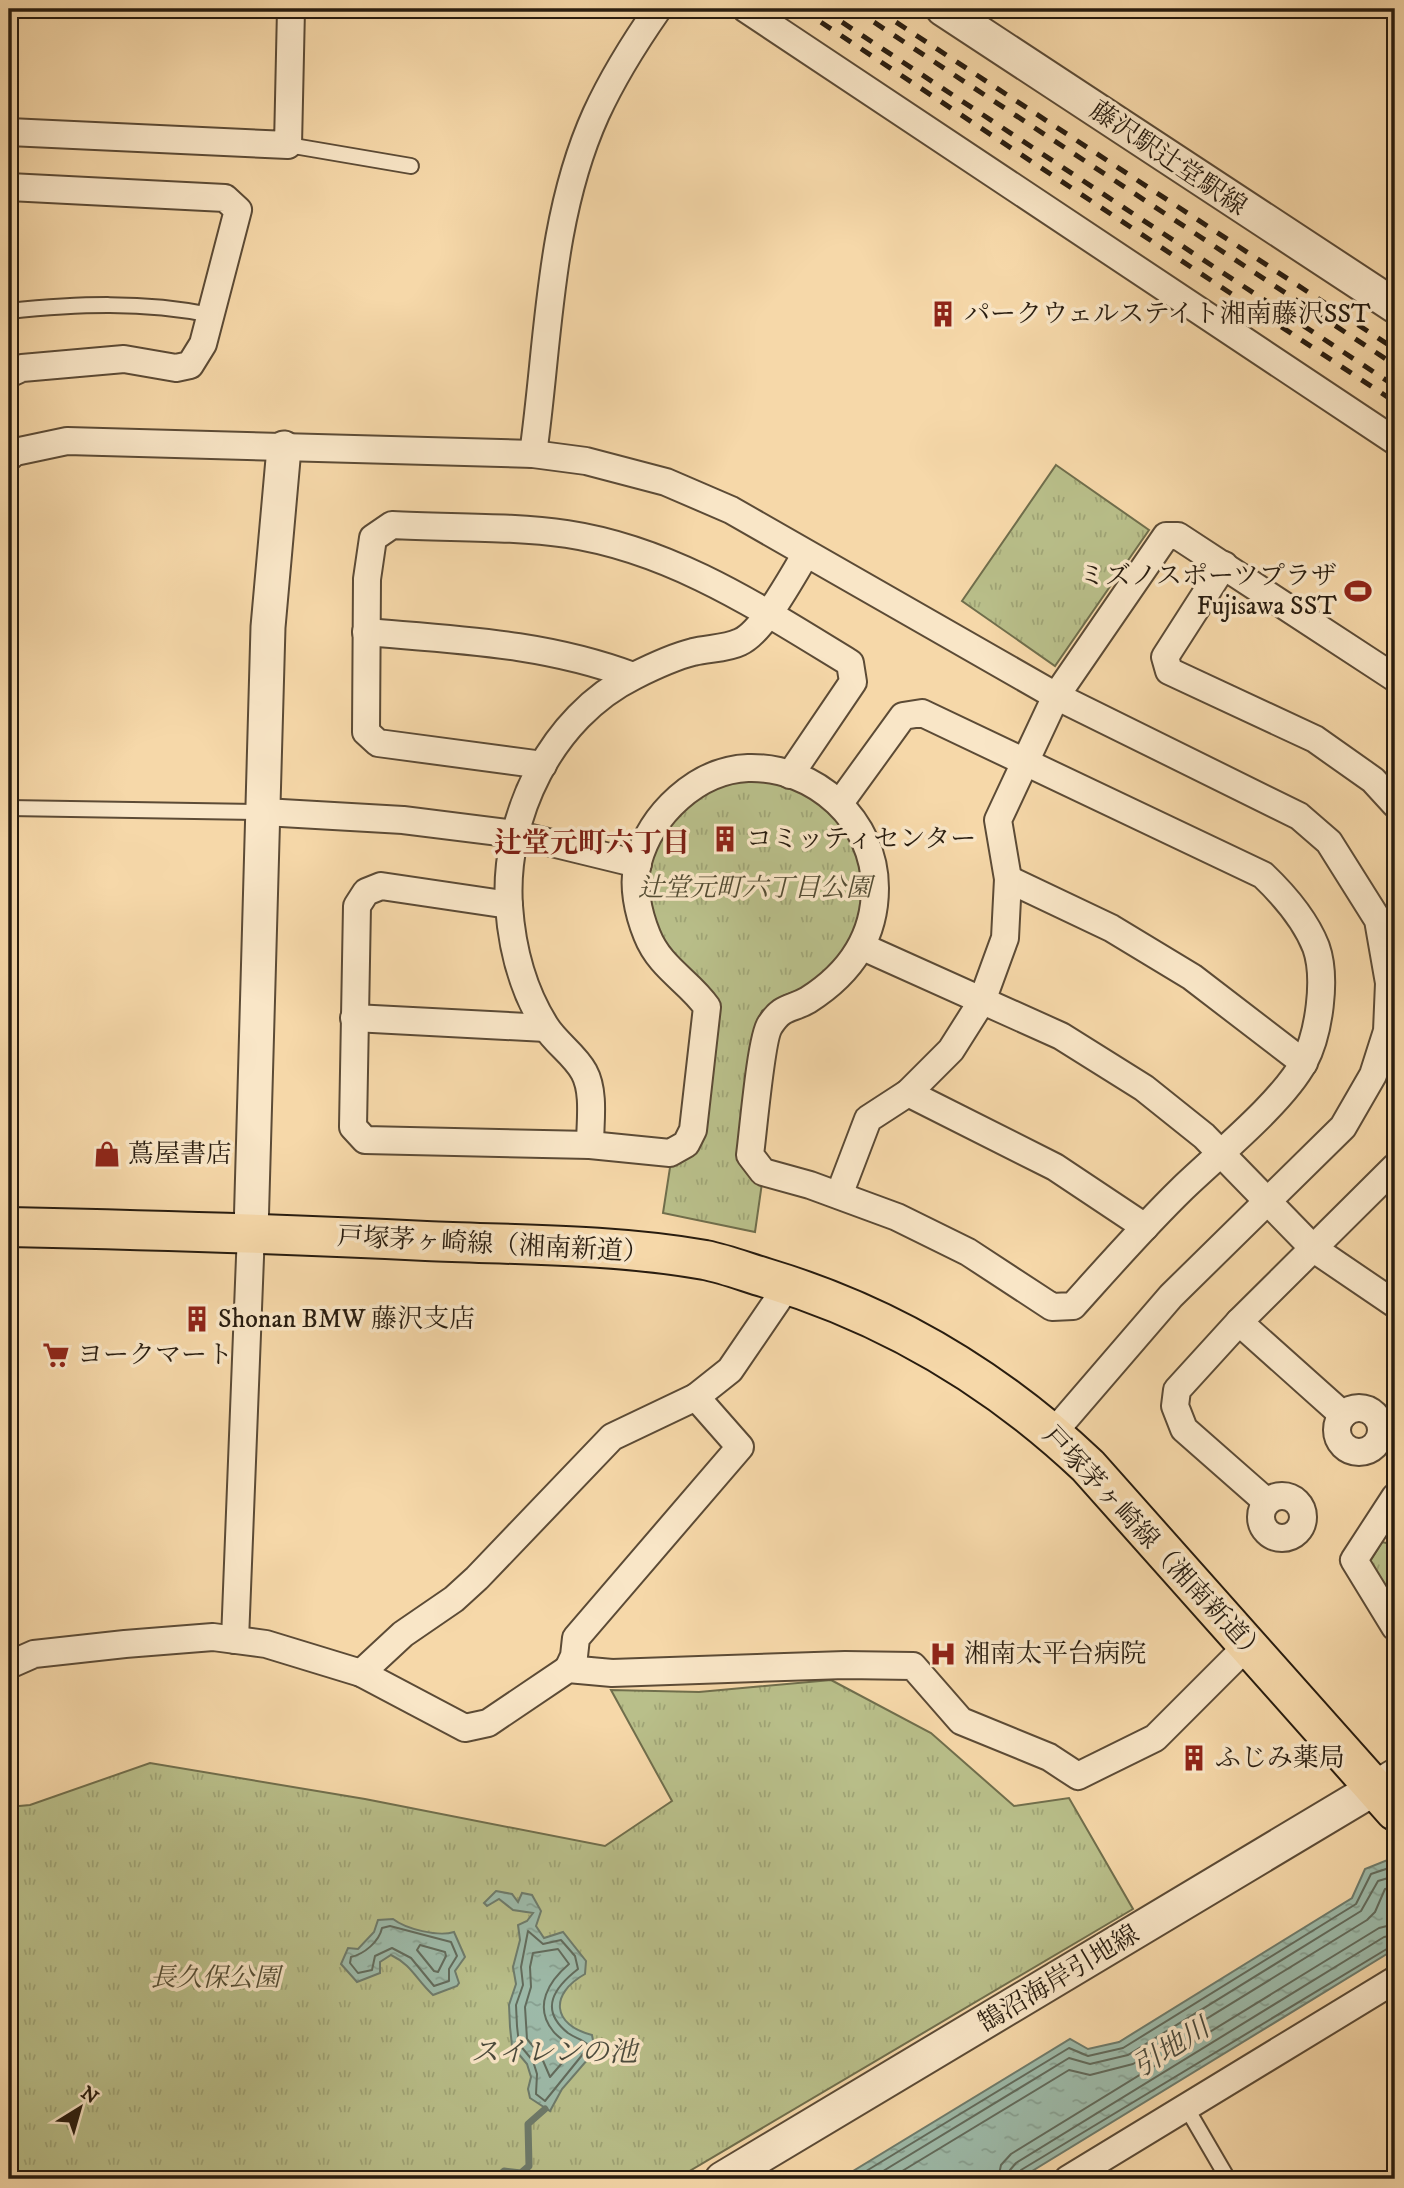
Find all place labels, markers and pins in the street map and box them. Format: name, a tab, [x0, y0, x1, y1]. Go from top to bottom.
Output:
place label: パークウェルステイト湘南藤沢SST	[964, 298, 1371, 331]
building icon: パークウェルステイト湘南藤沢SST	[928, 299, 958, 329]
place label: ミズノスポーツプラザ Fujisawa SST	[1079, 560, 1337, 623]
sports icon: ミズノスポーツプラザ Fujisawa SST	[1343, 576, 1373, 606]
place label: コミッティセンター	[746, 823, 976, 856]
building icon: コミッティセンター	[710, 824, 740, 854]
place label: 蔦屋書店	[128, 1138, 232, 1171]
shop icon: 蔦屋書店	[92, 1139, 122, 1169]
place label: Shonan BMW 藤沢支店	[218, 1303, 475, 1336]
building icon: Shonan BMW 藤沢支店	[182, 1304, 212, 1334]
place label: ヨークマート	[77, 1339, 233, 1372]
supermarket icon: ヨークマート	[41, 1340, 71, 1370]
place label: 湘南太平台病院	[964, 1638, 1146, 1671]
hospital icon: 湘南太平台病院	[928, 1639, 958, 1669]
place label: ふじみ薬局	[1215, 1742, 1345, 1775]
building icon: ふじみ薬局	[1179, 1743, 1209, 1773]

